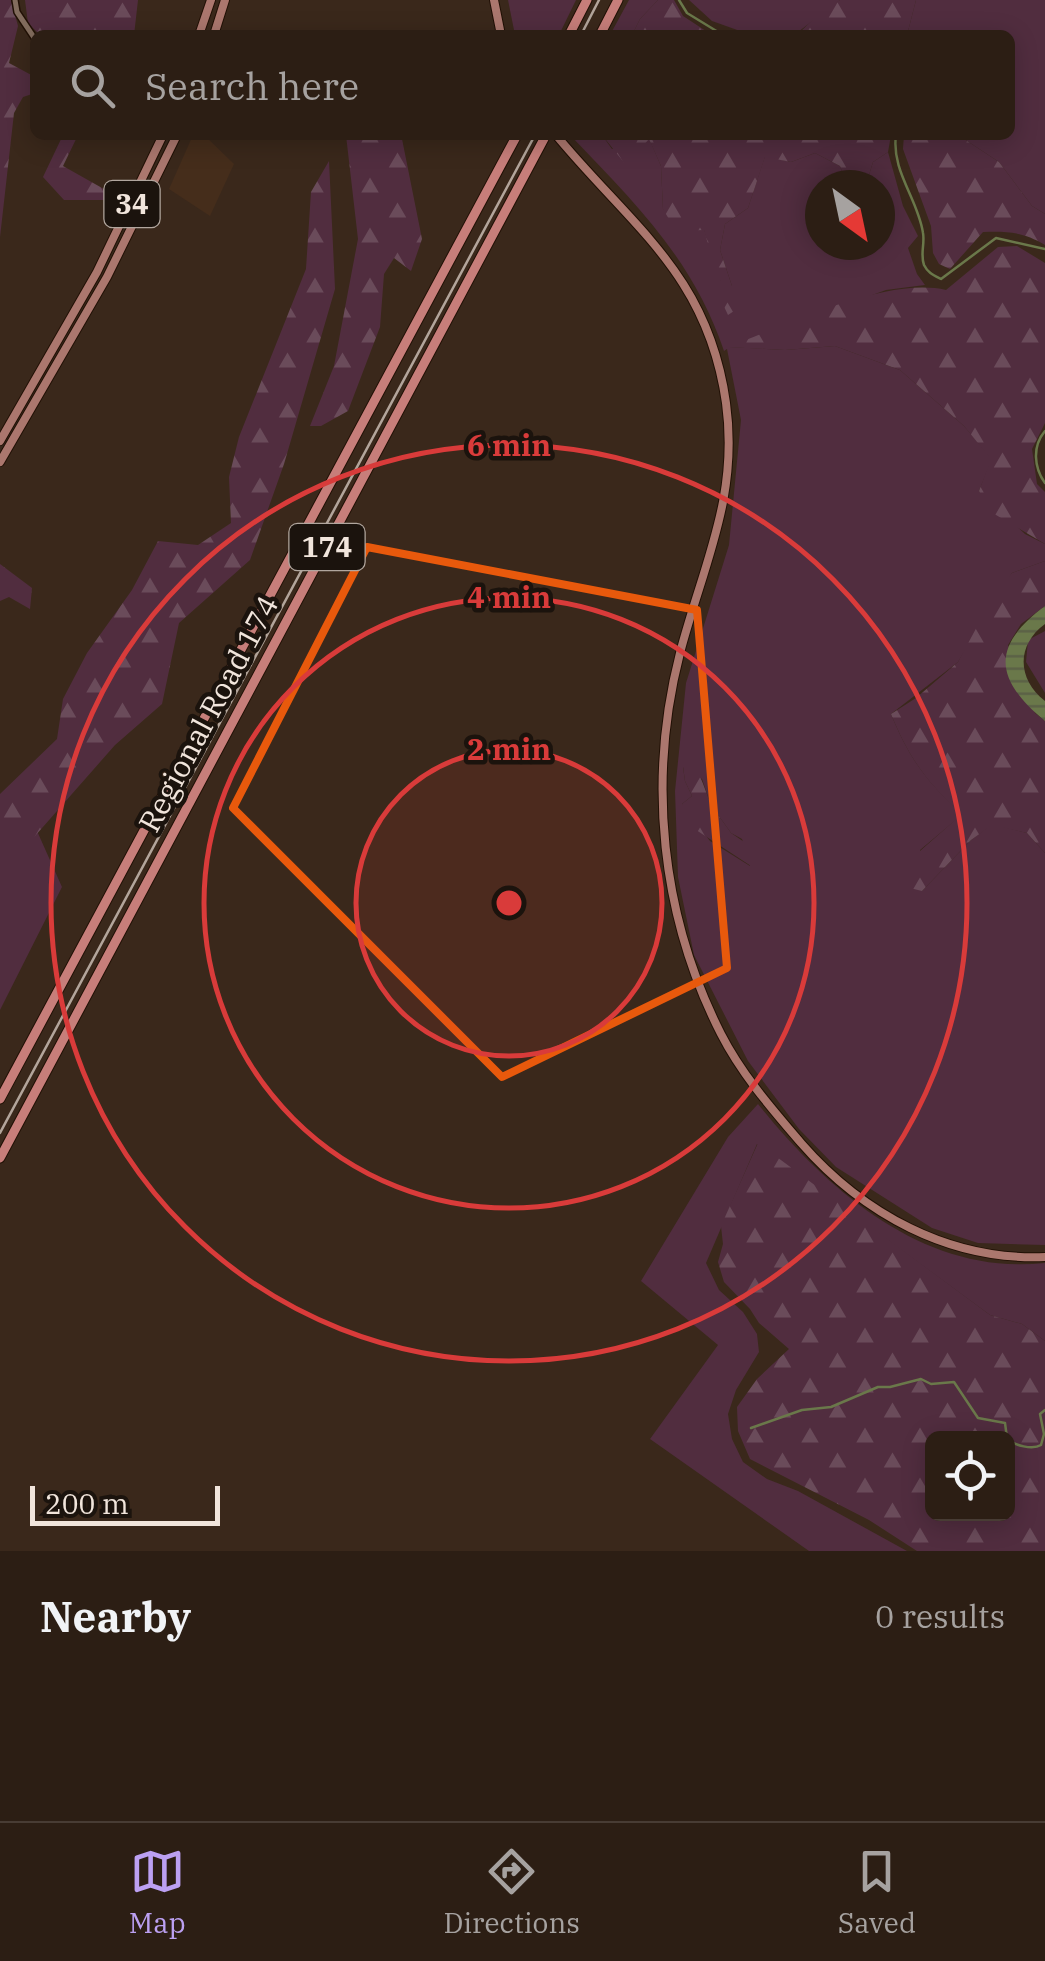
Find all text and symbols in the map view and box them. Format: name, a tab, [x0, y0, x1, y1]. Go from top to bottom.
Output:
search box	[30, 30, 1015, 140]
icon: search	[65, 58, 120, 113]
text: Search here	[145, 61, 359, 110]
north arrow	[805, 170, 895, 260]
road number: 34	[104, 181, 160, 227]
text: 6 min	[467, 425, 551, 464]
road number: 174	[290, 524, 364, 570]
text: 4 min	[467, 577, 551, 616]
street label: Regional Road 174	[129, 588, 287, 838]
text: 2 min	[467, 729, 551, 768]
centre of rings	[491, 885, 527, 921]
map controls	[925, 1431, 1015, 1521]
button: locate	[925, 1431, 1015, 1521]
scale bar	[30, 1481, 220, 1526]
text: 200 m	[45, 1485, 129, 1522]
text: Nearby	[40, 1589, 191, 1644]
text: 0 results	[875, 1595, 1005, 1637]
tab: Map	[129, 1844, 186, 1941]
tab: Directions	[443, 1844, 580, 1941]
tab: Saved	[838, 1844, 916, 1941]

